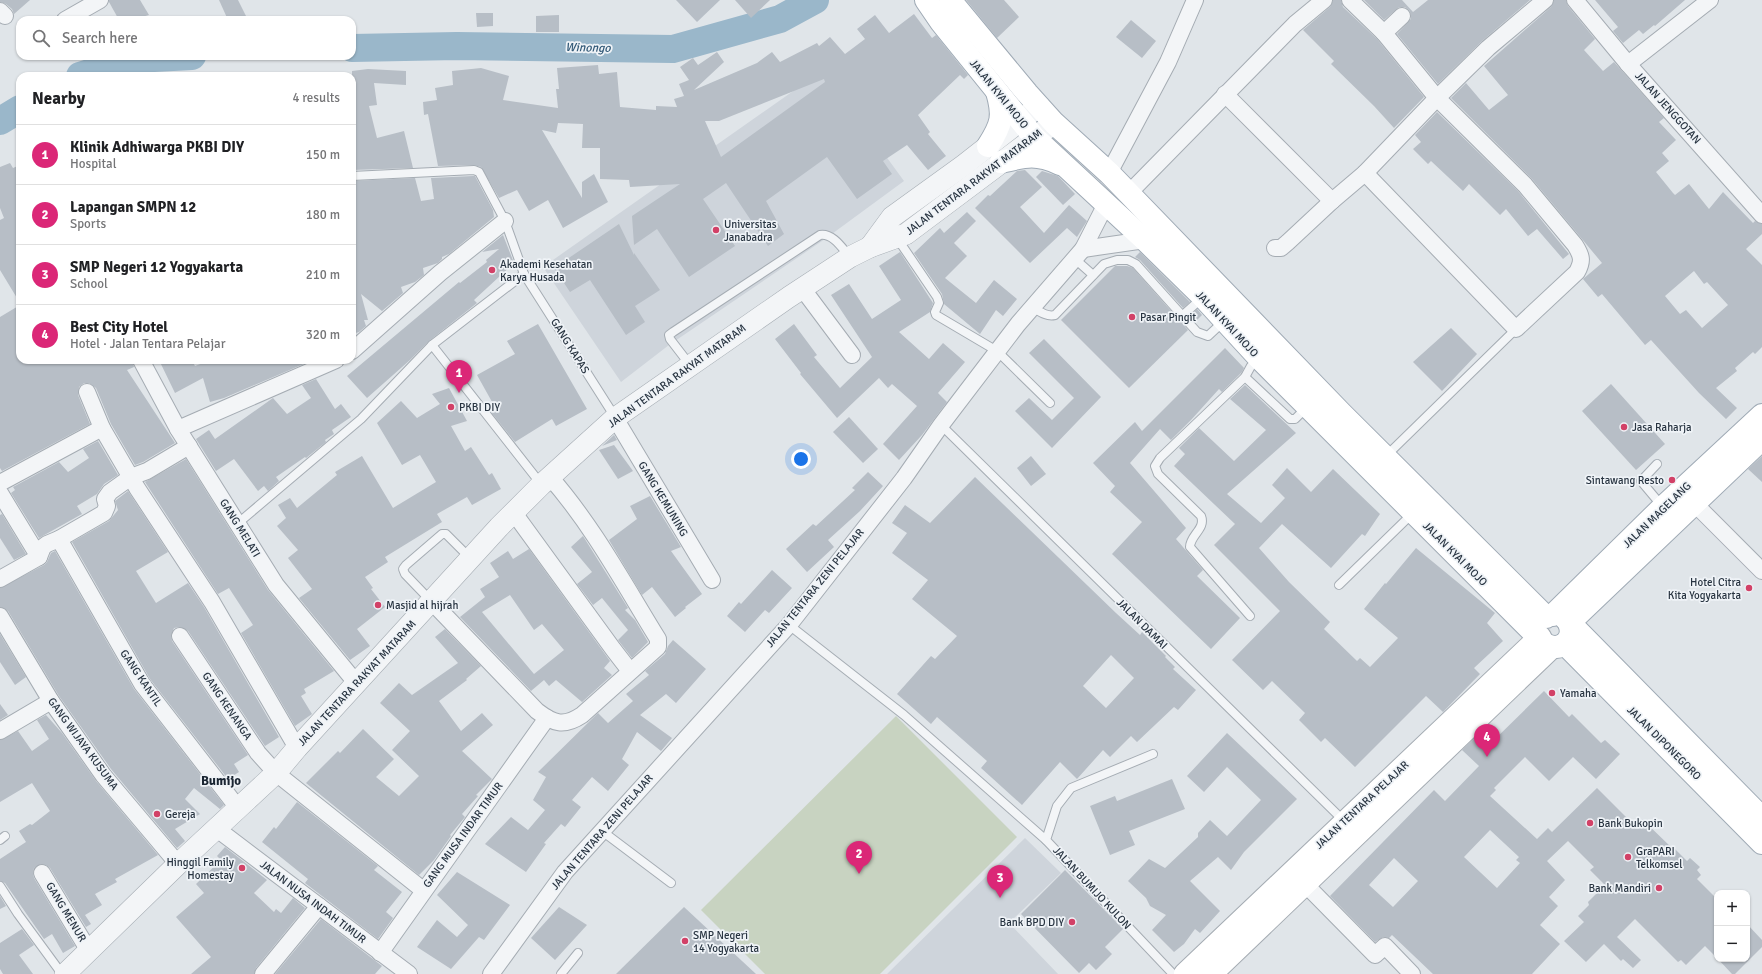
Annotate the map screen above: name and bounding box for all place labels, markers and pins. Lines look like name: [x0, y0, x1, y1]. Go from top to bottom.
place label: Universitas Janabadra: [724, 218, 777, 244]
marker: Universitas Janabadra: [711, 225, 721, 235]
place label: Akademi Kesehatan Karya Husada: [500, 258, 592, 284]
marker: Akademi Kesehatan Karya Husada: [487, 265, 497, 275]
place label: Pasar Pingit: [1140, 311, 1196, 324]
marker: Pasar Pingit: [1127, 312, 1137, 322]
pin: 1: [446, 360, 472, 393]
place label: PKBI DIY: [459, 401, 500, 414]
marker: PKBI DIY: [446, 402, 456, 412]
place label: Jasa Raharja: [1632, 421, 1692, 434]
marker: Jasa Raharja: [1619, 422, 1629, 432]
place label: Sintawang Resto: [1586, 474, 1664, 487]
marker: Sintawang Resto: [1667, 475, 1677, 485]
place label: Hotel Citra Kita Yogyakarta: [1668, 576, 1741, 602]
marker: Hotel Citra Kita Yogyakarta: [1744, 583, 1754, 593]
place label: Masjid al hijrah: [386, 599, 458, 612]
marker: Masjid al hijrah: [373, 600, 383, 610]
place label: Yamaha: [1560, 687, 1597, 700]
marker: Yamaha: [1547, 688, 1557, 698]
pin: 4: [1474, 724, 1500, 757]
place label: Gereja: [165, 808, 196, 821]
marker: Gereja: [152, 809, 162, 819]
place label: Bank Bukopin: [1598, 817, 1663, 830]
marker: Bank Bukopin: [1585, 818, 1595, 828]
pin: 2: [846, 841, 872, 874]
place label: GraPARI Telkomsel: [1636, 845, 1683, 871]
marker: GraPARI Telkomsel: [1623, 852, 1633, 862]
place label: Hinggil Family Homestay: [166, 856, 235, 882]
marker: Hinggil Family Homestay: [237, 863, 247, 873]
pin: 3: [987, 865, 1013, 898]
place label: Bank Mandiri: [1588, 882, 1651, 895]
marker: Bank Mandiri: [1654, 883, 1664, 893]
place label: Bank BPD DIY: [999, 916, 1064, 929]
marker: Bank BPD DIY: [1067, 917, 1077, 927]
place label: SMP Negeri 14 Yogyakarta: [693, 929, 760, 955]
marker: SMP Negeri 14 Yogyakarta: [680, 936, 690, 946]

